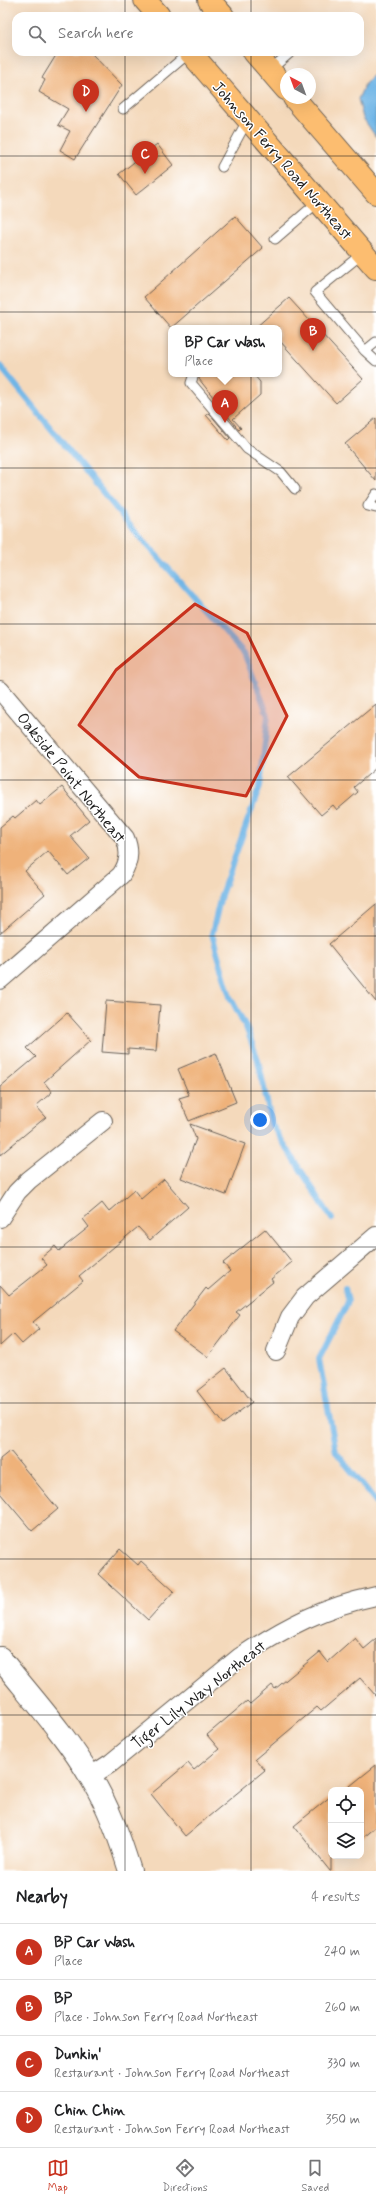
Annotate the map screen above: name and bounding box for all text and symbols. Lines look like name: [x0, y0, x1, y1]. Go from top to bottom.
search box: [12, 12, 364, 56]
icon: search: [26, 23, 48, 45]
text: Search here: [58, 24, 134, 44]
north arrow: [280, 68, 316, 104]
street label: Johnson Ferry Road Northeast: [207, 77, 357, 245]
pin: D: [73, 79, 99, 112]
pin: C: [132, 141, 158, 174]
pin: B: [300, 318, 326, 351]
popup: [168, 325, 282, 377]
text: BP Car Wash: [184, 333, 266, 353]
text: Place: [184, 353, 213, 370]
pin: A: [212, 390, 238, 423]
street label: Oakside Point Northeast: [12, 708, 130, 848]
your location: [250, 1110, 270, 1130]
street label: Tiger Lily Way Northeast: [127, 1636, 271, 1755]
map controls: [328, 1787, 364, 1859]
button: locate: [328, 1787, 364, 1823]
button: layers: [328, 1823, 364, 1859]
text: Nearby: [16, 1886, 68, 1908]
text: 4 results: [311, 1889, 360, 1906]
text: BP Car Wash: [54, 1933, 135, 1953]
text: A: [25, 1943, 33, 1960]
text: 240 m: [324, 1943, 360, 1960]
text: Place: [54, 1953, 83, 1970]
text: BP: [54, 1989, 72, 2009]
text: B: [25, 1999, 33, 2016]
text: 260 m: [325, 1999, 360, 2016]
text: Place · Johnson Ferry Road Northeast: [54, 2009, 258, 2026]
text: Dunkin': [54, 2045, 102, 2065]
text: C: [24, 2055, 34, 2072]
text: 330 m: [327, 2055, 360, 2072]
text: Restaurant · Johnson Ferry Road Northeast: [54, 2065, 290, 2082]
text: Chin Chin: [54, 2101, 125, 2121]
text: D: [25, 2111, 33, 2128]
text: 350 m: [326, 2111, 360, 2128]
text: Restaurant · Johnson Ferry Road Northeast: [54, 2121, 290, 2138]
tab: Map: [47, 2157, 69, 2195]
tab: Directions: [162, 2157, 208, 2195]
tab: Saved: [301, 2157, 329, 2195]

